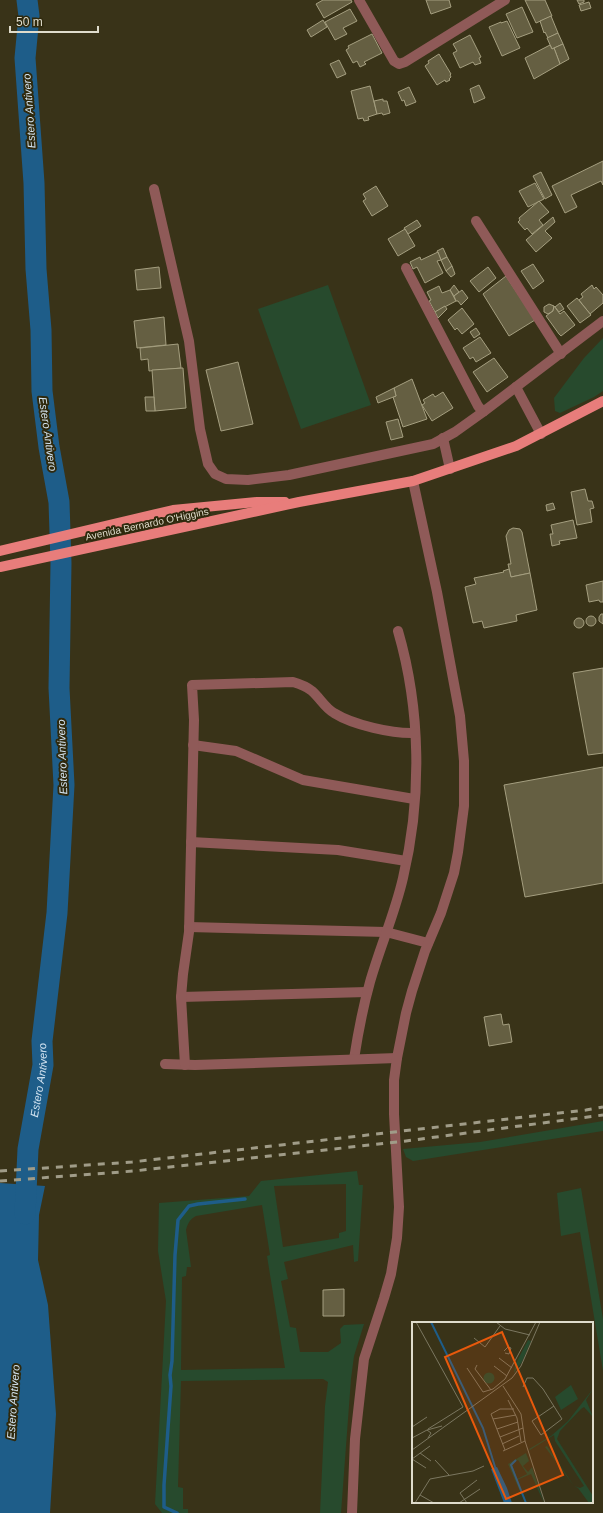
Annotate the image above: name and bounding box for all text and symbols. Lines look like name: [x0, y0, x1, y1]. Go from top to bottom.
scale bar: [10, 8, 98, 34]
text: 50 m: [16, 15, 43, 29]
water label: Estero Antivero: [20, 73, 38, 149]
water label: Estero Antivero: [37, 396, 59, 472]
street label: Avenida Bernardo O'Higgins: [84, 506, 210, 542]
water label: Estero Antivero: [55, 719, 69, 795]
water label: Estero Antivero: [28, 1043, 49, 1118]
inset map: [412, 1322, 593, 1503]
water label: Estero Antivero: [4, 1364, 22, 1440]

